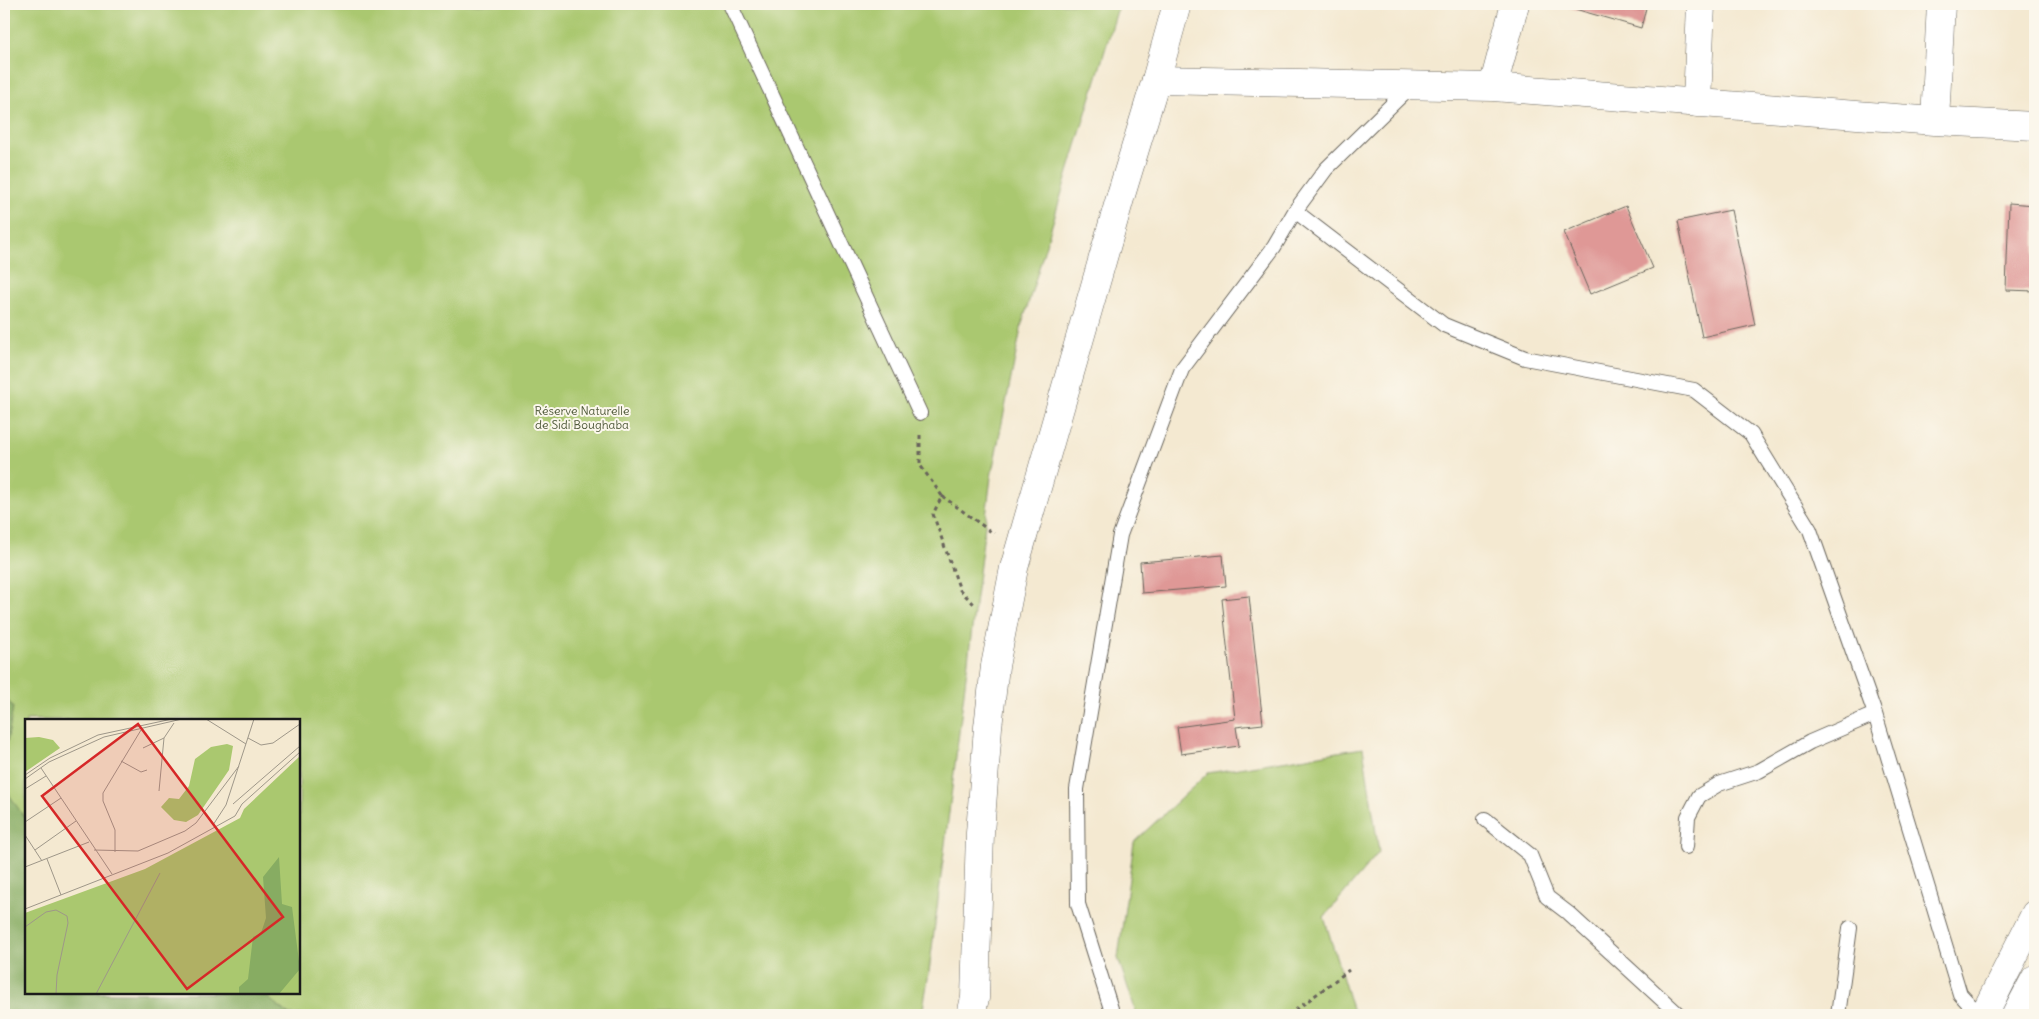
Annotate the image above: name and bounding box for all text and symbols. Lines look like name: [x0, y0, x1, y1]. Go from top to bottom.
park label: Réserve Naturelle de Sidi Boughaba: [535, 403, 629, 432]
inset map: [25, 719, 300, 994]

